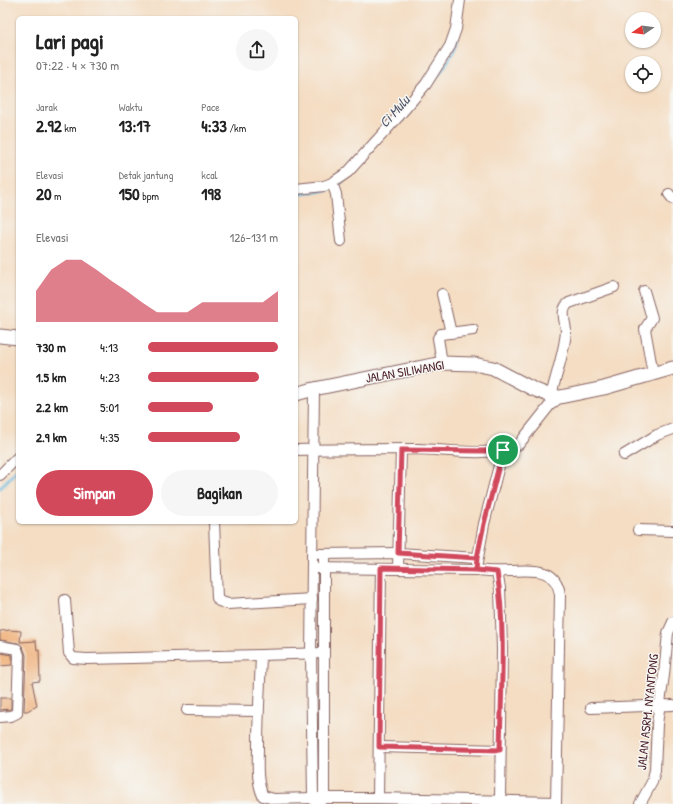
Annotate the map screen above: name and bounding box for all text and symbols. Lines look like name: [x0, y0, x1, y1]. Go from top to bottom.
north arrow: [625, 12, 661, 48]
map controls: [625, 12, 661, 92]
text: Lari pagi: [36, 26, 104, 56]
button: share: [236, 29, 278, 71]
text: 07:22 · 4 × 730 m: [36, 56, 119, 74]
button: locate: [625, 56, 661, 92]
water label: Ci Mulu: [374, 90, 414, 131]
text: Jarak: [36, 100, 58, 114]
text: Waktu: [119, 100, 143, 114]
text: Pace: [201, 100, 220, 114]
text: 2.92: [36, 114, 62, 137]
text: 13:17: [119, 114, 151, 137]
text: 4:33: [201, 114, 227, 137]
text: km: [62, 121, 76, 135]
text: /km: [227, 121, 246, 135]
text: Elevasi: [36, 168, 64, 182]
text: Detak jantung: [119, 168, 173, 182]
text: kcal: [201, 168, 217, 182]
text: 20: [36, 182, 52, 205]
text: 150: [119, 182, 140, 205]
text: 198: [201, 182, 221, 205]
text: m: [52, 189, 62, 203]
text: bpm: [140, 189, 159, 203]
text: Elevasi: [36, 228, 69, 246]
text: 126–131 m: [229, 228, 278, 246]
text: 730 m: [36, 338, 66, 356]
text: 4:13: [100, 338, 118, 356]
street label: JALAN SILIWANGI: [364, 355, 446, 387]
text: 1.5 km: [36, 368, 66, 386]
text: 4:23: [100, 368, 120, 386]
text: 2.2 km: [36, 398, 68, 416]
text: 5:01: [100, 398, 119, 416]
text: 2.9 km: [36, 428, 67, 446]
text: 4:35: [100, 428, 119, 446]
pin: [486, 433, 520, 467]
icon: arrive: [492, 439, 514, 461]
button: Simpan: [36, 470, 153, 516]
button: Bagikan: [161, 470, 278, 516]
street label: JALAN ASRM. NYANTONG: [632, 652, 662, 771]

